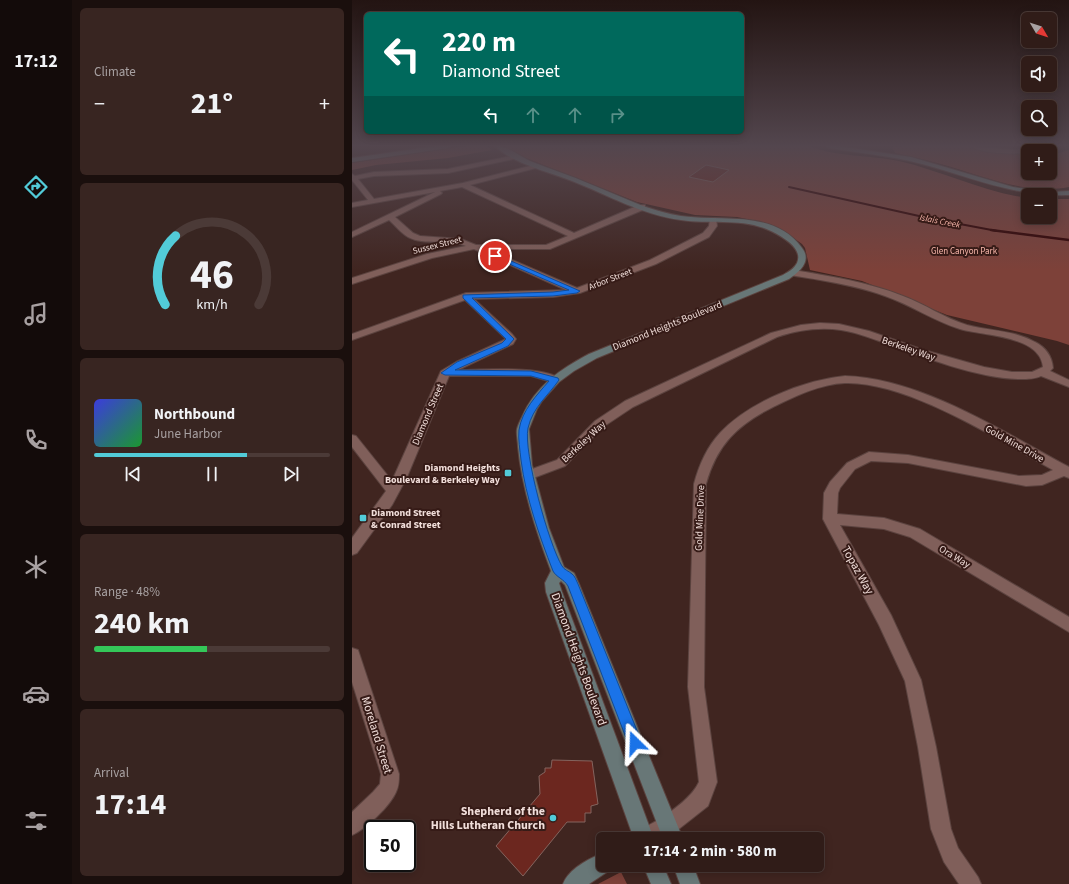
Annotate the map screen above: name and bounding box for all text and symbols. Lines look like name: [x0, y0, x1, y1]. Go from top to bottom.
north arrow: [1021, 12, 1057, 48]
map controls: [1021, 12, 1057, 224]
text: 220 m: [442, 22, 516, 62]
icon: left: [376, 28, 428, 80]
text: 17:12: [14, 49, 58, 74]
button: sound: [1021, 56, 1057, 92]
text: Diamond Street: [442, 59, 560, 84]
text: Climate: [94, 63, 136, 81]
text: 21°: [191, 82, 233, 125]
text: −: [94, 88, 105, 120]
text: +: [319, 88, 330, 120]
button: search: [1021, 100, 1057, 136]
icon: left: [480, 104, 502, 126]
icon: ahead: [522, 104, 544, 126]
icon: ahead: [564, 104, 586, 126]
icon: right: [606, 104, 628, 126]
button: +: [1021, 144, 1057, 180]
icon: directions: [22, 173, 50, 201]
button: −: [1021, 188, 1057, 224]
water label: Islais Creek: [918, 211, 962, 232]
street label: Sussex Street: [411, 233, 463, 258]
pin: [478, 239, 512, 273]
text: 46: [190, 245, 234, 305]
icon: arrive: [484, 245, 506, 267]
park label: Glen Canyon Park: [931, 245, 998, 258]
street label: Arbor Street: [587, 265, 634, 294]
text: km/h: [196, 293, 228, 314]
street label: Diamond Heights Boulevard: [611, 298, 724, 354]
icon: music: [22, 300, 50, 328]
street label: Berkeley Way: [880, 333, 938, 365]
street label: Diamond Street: [409, 381, 447, 447]
text: Northbound: [154, 404, 235, 425]
street label: Berkeley Way: [559, 417, 609, 466]
street label: Gold Mine Drive: [982, 422, 1047, 466]
text: June Harbor: [154, 425, 222, 443]
icon: phone: [22, 426, 50, 454]
place label: Diamond Heights Boulevard & Berkeley Way: [385, 461, 501, 487]
icon: previous: [122, 463, 144, 485]
icon: pause: [201, 463, 223, 485]
icon: next: [280, 463, 302, 485]
marker: Diamond Heights Boulevard & Berkeley Way: [503, 468, 513, 478]
street label: Gold Mine Drive: [692, 485, 708, 551]
place label: Diamond Street & Conrad Street: [371, 506, 441, 532]
marker: Diamond Street & Conrad Street: [358, 513, 368, 523]
street label: Ora Way: [936, 542, 973, 572]
street label: Topaz Way: [837, 543, 878, 598]
icon: climate: [22, 553, 50, 581]
text: Range · 48%: [94, 583, 160, 601]
street label: Diamond Heights Boulevard: [547, 590, 611, 728]
text: 240 km: [94, 602, 190, 645]
icon: car: [22, 680, 50, 708]
street label: Moreland Street: [357, 694, 396, 776]
position arrow: [614, 722, 656, 764]
text: Arrival: [94, 764, 129, 782]
text: 17:14: [94, 783, 166, 826]
place label: Shepherd of the Hills Lutheran Church: [431, 803, 545, 834]
icon: filters: [22, 807, 50, 835]
marker: Shepherd of the Hills Lutheran Church: [548, 813, 558, 823]
speed limit sign: 50: [364, 820, 416, 872]
text: 17:14 · 2 min · 580 m: [643, 841, 777, 862]

